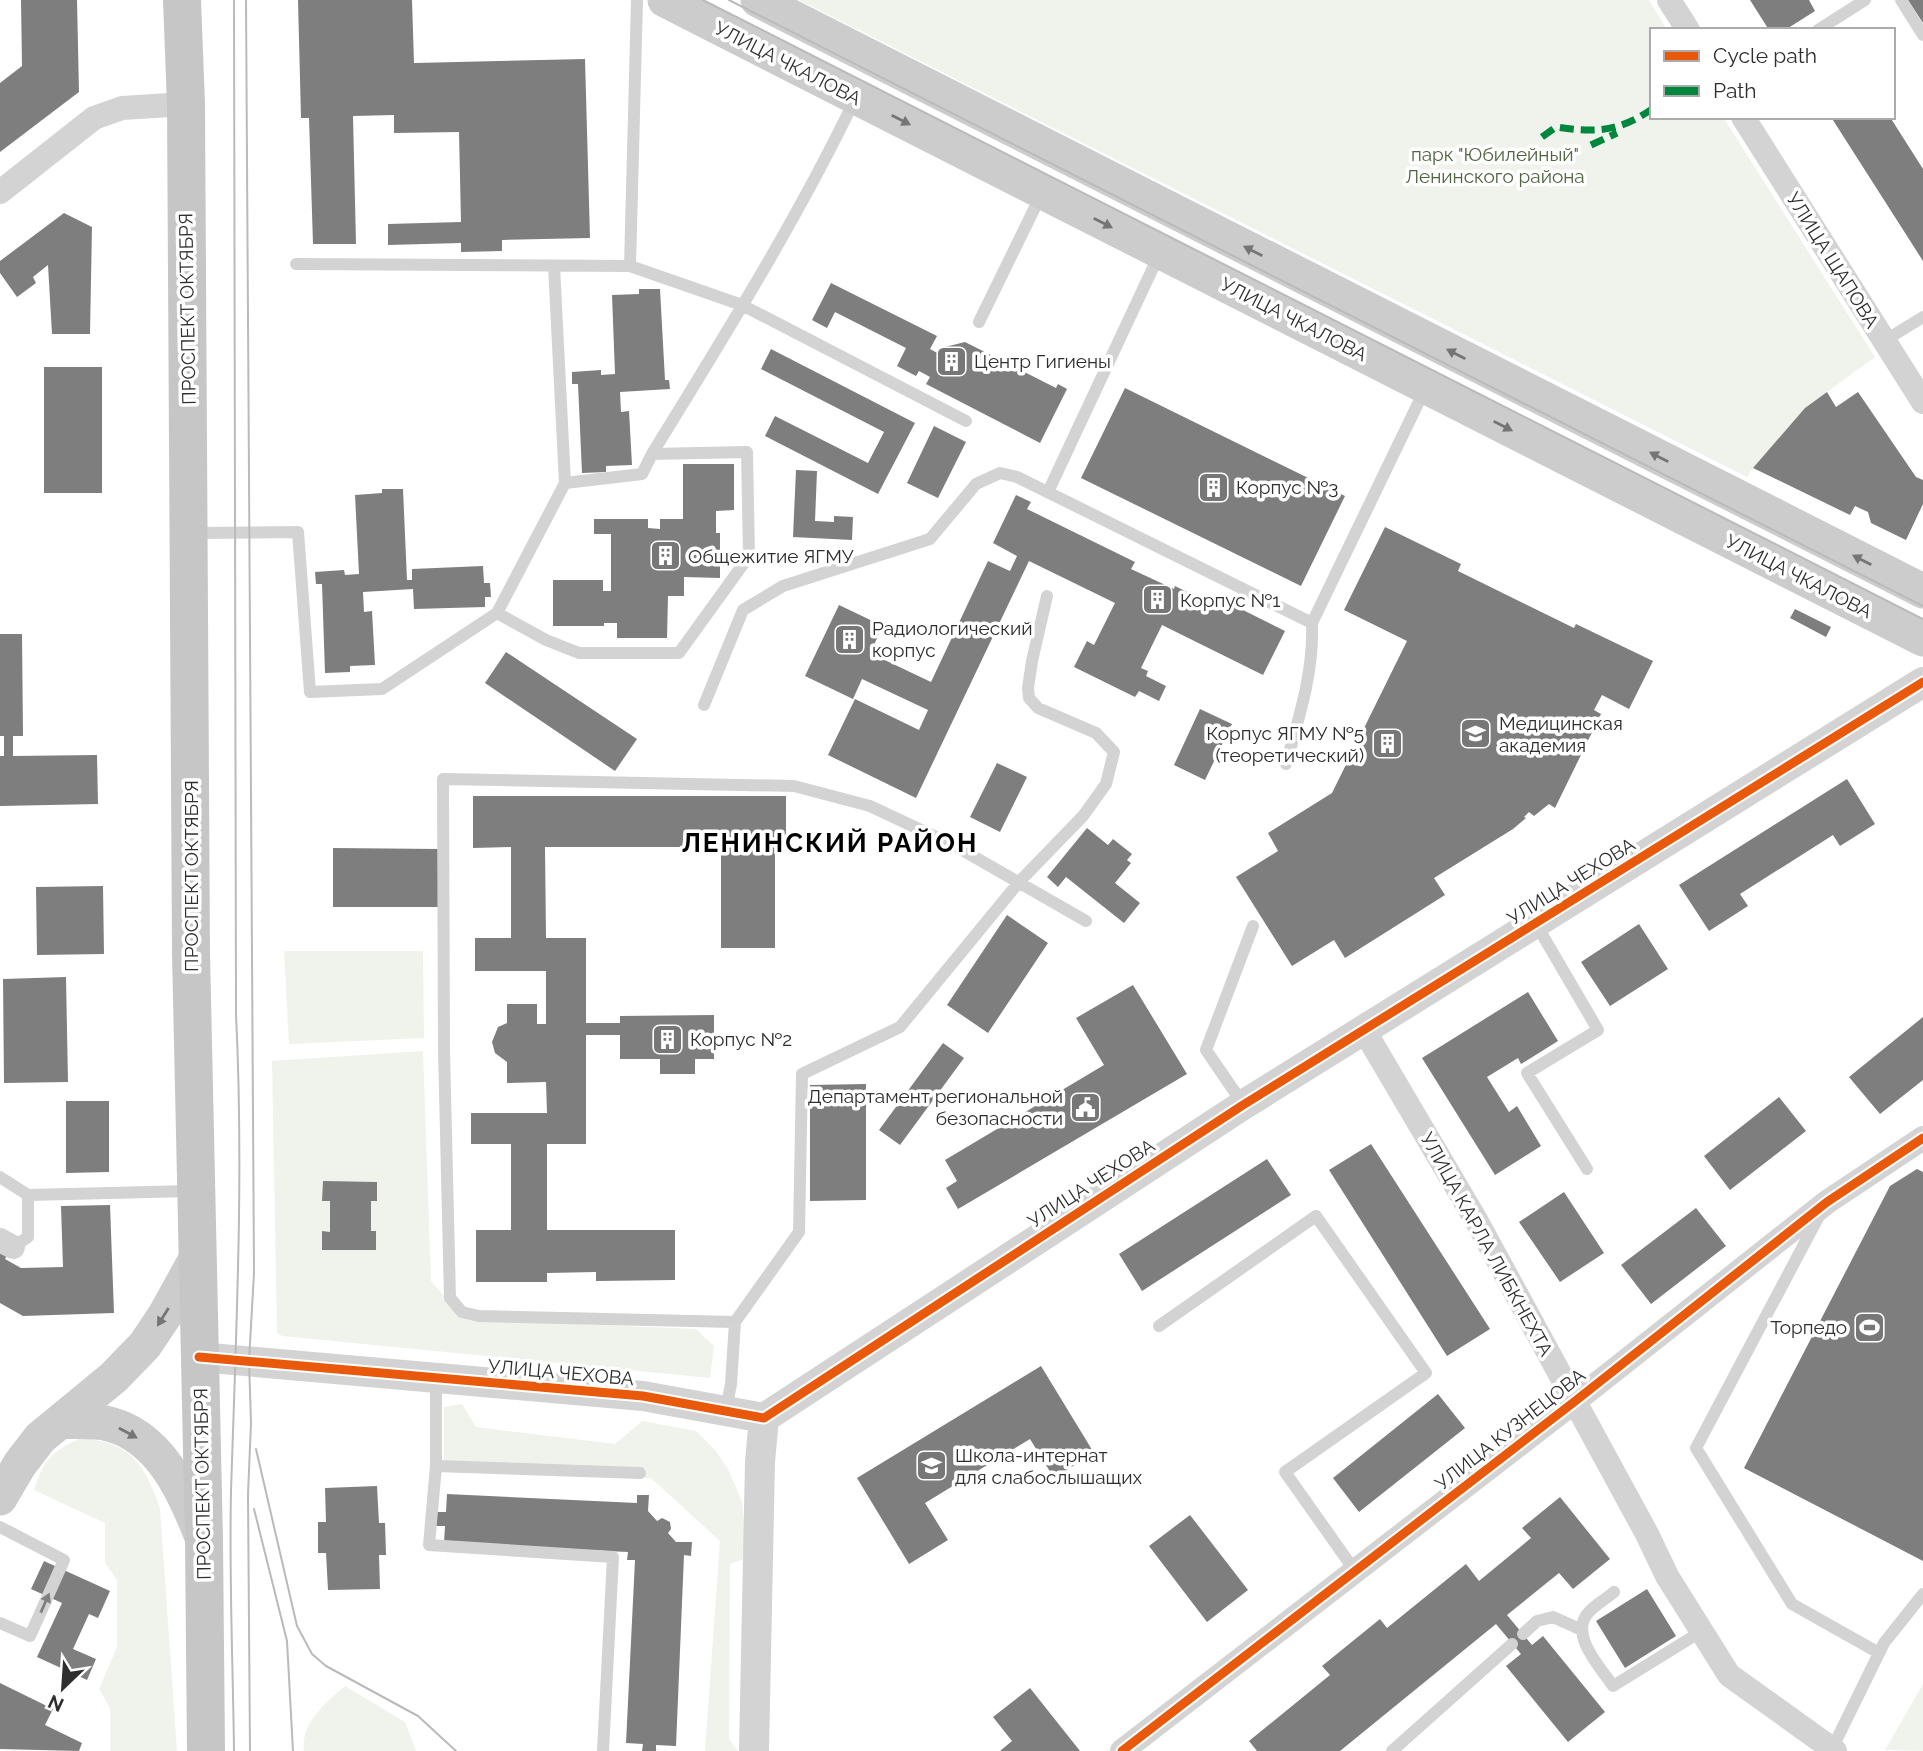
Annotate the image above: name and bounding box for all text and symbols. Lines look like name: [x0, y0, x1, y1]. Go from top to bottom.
street label: УЛИЦА ЧКАЛОВА: [711, 17, 865, 110]
legend: [1650, 28, 1895, 119]
text: Cycle path: [1713, 43, 1817, 68]
text: Path: [1713, 78, 1757, 103]
one-way arrow: [891, 113, 911, 125]
park label: парк "Юбилейный" Ленинского района: [1405, 143, 1585, 187]
street label: УЛИЦА ЩАПОВА: [1782, 188, 1884, 332]
street label: ПРОСПЕКТ ОКТЯБРЯ: [174, 213, 200, 405]
one-way arrow: [1093, 217, 1113, 228]
one-way arrow: [1243, 246, 1263, 258]
street label: УЛИЦА ЧКАЛОВА: [1217, 273, 1371, 366]
building icon: Центр Гигиены: [934, 344, 968, 378]
one-way arrow: [1446, 349, 1466, 360]
place label: Центр Гигиены: [974, 350, 1111, 372]
one-way arrow: [1493, 420, 1513, 431]
one-way arrow: [1649, 451, 1669, 463]
building icon: Корпус №3: [1196, 470, 1230, 504]
place label: Корпус №3: [1236, 476, 1338, 498]
street label: УЛИЦА ЧКАЛОВА: [1722, 530, 1876, 623]
building icon: Общежитие ЯГМУ: [648, 539, 682, 573]
place label: Общежитие ЯГМУ: [688, 545, 854, 567]
one-way arrow: [1852, 554, 1872, 565]
building icon: Корпус №1: [1140, 583, 1174, 617]
place label: Корпус №1: [1180, 589, 1280, 611]
place label: Радиологический корпус: [872, 617, 1033, 661]
building icon: Радиологический корпус: [832, 622, 866, 656]
place label: Медицинская академия: [1499, 712, 1623, 756]
school or university icon: Медицинская академия: [1459, 717, 1493, 751]
place label: Корпус ЯГМУ №5 (теоретический): [1206, 722, 1364, 766]
building icon: Корпус ЯГМУ №5 (теоретический): [1370, 727, 1404, 761]
street label: ПРОСПЕКТ ОКТЯБРЯ: [180, 780, 202, 972]
district label: ЛЕНИНСКИЙ РАЙОН: [682, 828, 978, 858]
street label: УЛИЦА ЧЕХОВА: [1503, 833, 1639, 929]
building icon: Корпус №2: [650, 1022, 684, 1056]
place label: Корпус №2: [690, 1028, 792, 1050]
place label: Департамент региональной безопасности: [808, 1085, 1063, 1129]
public building icon: Департамент региональной безопасности: [1069, 1090, 1103, 1124]
street label: УЛИЦА КАРЛА ЛИБКНЕХТА: [1416, 1128, 1558, 1360]
street label: УЛИЦА ЧЕХОВА: [1024, 1134, 1158, 1232]
one-way arrow: [157, 1307, 170, 1326]
sports icon: Торпедо: [1853, 1310, 1887, 1344]
place label: Торпедо: [1770, 1316, 1847, 1338]
street label: УЛИЦА ЧЕХОВА: [487, 1355, 635, 1389]
street label: УЛИЦА КУЗНЕЦОВА: [1431, 1364, 1589, 1494]
street label: ПРОСПЕКТ ОКТЯБРЯ: [189, 1388, 215, 1580]
one-way arrow: [118, 1427, 138, 1439]
place label: Школа-интернат для слабослышащих: [955, 1444, 1143, 1488]
school or university icon: Школа-интернат для слабослышащих: [915, 1449, 949, 1483]
one-way arrow: [39, 1593, 51, 1613]
north arrow: [28, 1653, 98, 1723]
text: N: [45, 1690, 67, 1716]

